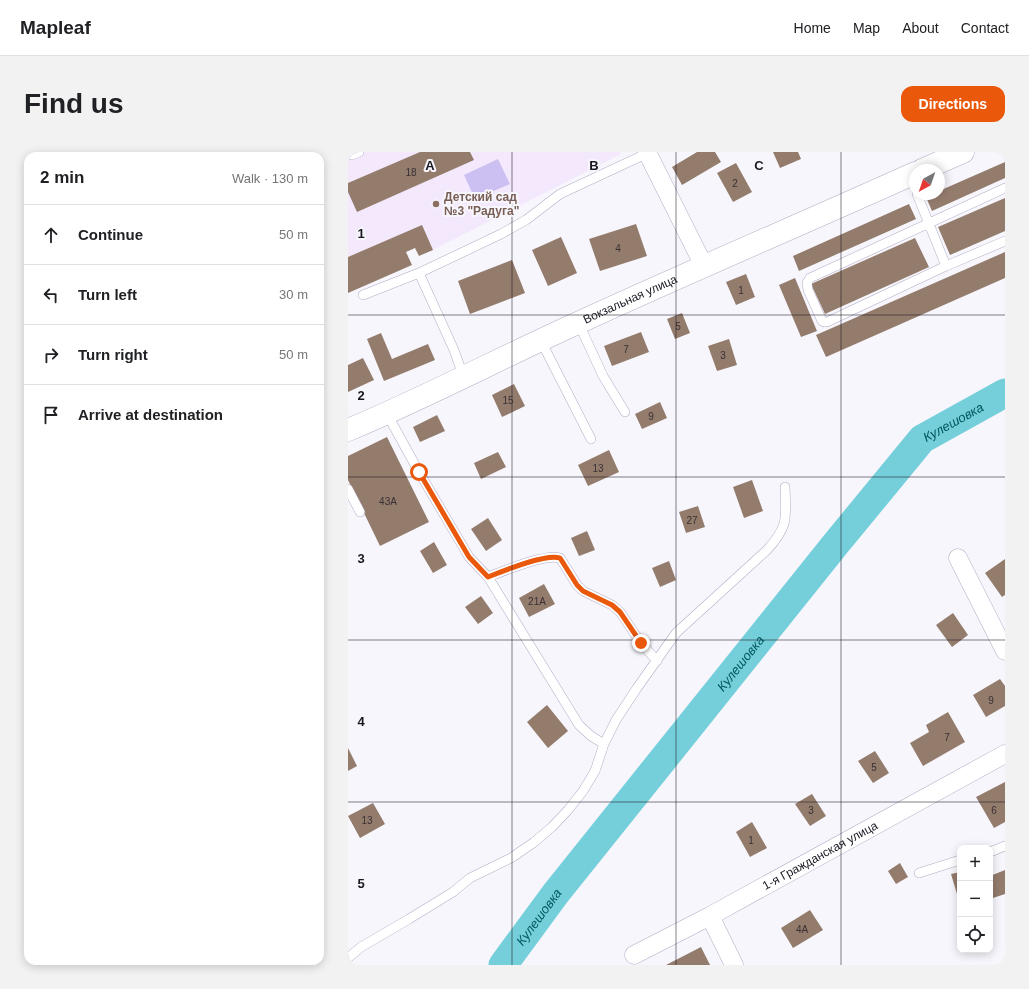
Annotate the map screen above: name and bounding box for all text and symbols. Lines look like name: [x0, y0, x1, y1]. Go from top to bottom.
text: Mapleaf: [20, 17, 91, 38]
text: Home: [794, 20, 831, 36]
text: Map: [853, 20, 880, 36]
text: About: [902, 20, 939, 36]
text: Contact: [961, 20, 1009, 36]
button: Directions: [901, 86, 1005, 122]
text: Find us: [24, 88, 124, 119]
text: A: [425, 158, 435, 173]
text: B: [589, 158, 599, 173]
text: C: [754, 158, 764, 173]
north arrow: [909, 164, 945, 200]
house number: 18: [405, 167, 417, 178]
text: 2 min: [40, 168, 84, 187]
text: Walk · 130 m: [232, 171, 308, 186]
house number: 2: [732, 178, 738, 189]
place label: Детский сад №3 "Радуга": [444, 190, 519, 218]
marker: Детский сад №3 "Радуга": [431, 199, 441, 209]
icon: ahead: [40, 224, 62, 246]
text: Continue: [78, 226, 143, 243]
text: 1: [357, 226, 365, 241]
text: 50 m: [279, 227, 308, 242]
house number: 4: [615, 243, 621, 254]
street label: Вокзальная улица: [581, 272, 680, 327]
icon: left: [40, 284, 62, 306]
house number: 1: [738, 285, 744, 296]
text: Turn left: [78, 286, 137, 303]
text: 30 m: [279, 287, 308, 302]
house number: 5: [675, 321, 681, 332]
icon: right: [40, 344, 62, 366]
house number: 7: [623, 344, 629, 355]
text: Turn right: [78, 346, 148, 363]
text: 50 m: [279, 347, 308, 362]
house number: 3: [720, 350, 726, 361]
text: 2: [357, 388, 365, 403]
house number: 15: [502, 395, 514, 406]
water label: Кулешовка: [920, 400, 986, 445]
icon: arrive: [40, 404, 62, 426]
text: Arrive at destination: [78, 406, 223, 423]
house number: 9: [648, 411, 654, 422]
route start: [410, 463, 428, 481]
house number: 13: [592, 463, 604, 474]
house number: 43А: [379, 496, 397, 507]
house number: 27: [686, 515, 698, 526]
text: 3: [357, 551, 365, 566]
house number: 21А: [528, 596, 546, 607]
water label: Кулешовка: [714, 633, 767, 694]
route end: [632, 634, 650, 652]
house number: 9: [988, 695, 994, 706]
text: 4: [357, 714, 365, 729]
house number: 7: [944, 732, 950, 743]
house number: 5: [871, 762, 877, 773]
house number: 3: [808, 805, 814, 816]
house number: 6: [991, 805, 997, 816]
house number: 13: [361, 815, 373, 826]
street label: 1-я Гражданская улица: [760, 818, 880, 893]
house number: 1: [748, 835, 754, 846]
map controls: [957, 845, 993, 953]
button: +: [957, 845, 993, 881]
text: 5: [357, 876, 365, 891]
button: −: [957, 881, 993, 917]
water label: Кулешовка: [513, 886, 565, 948]
button: locate: [957, 917, 993, 953]
house number: 4А: [796, 924, 808, 935]

